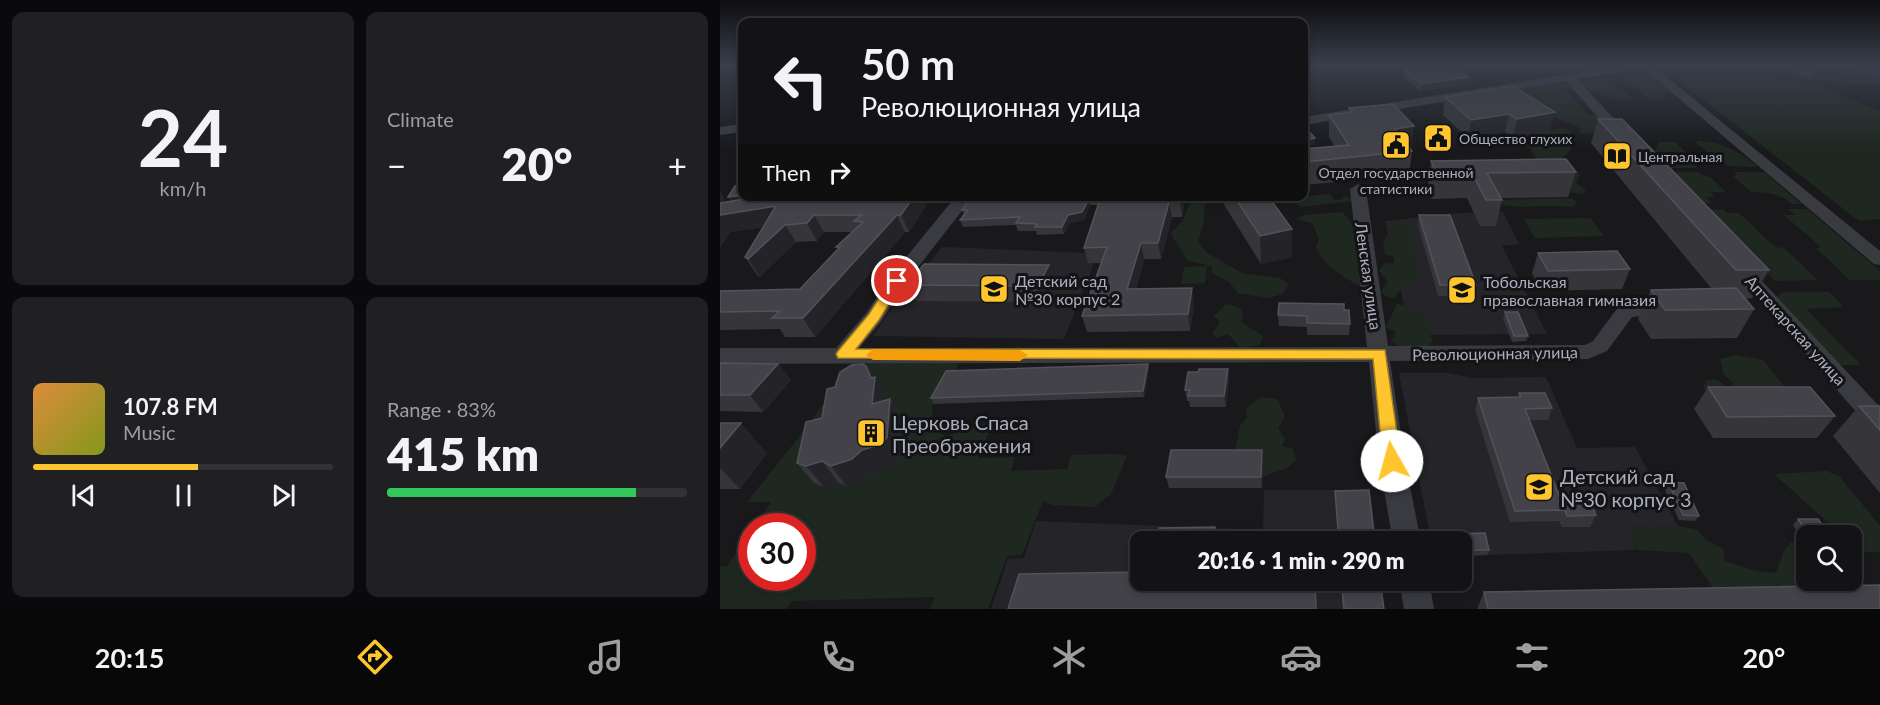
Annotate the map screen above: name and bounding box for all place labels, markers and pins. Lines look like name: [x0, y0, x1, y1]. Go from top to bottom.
public building icon: Общество глухих: [1422, 122, 1454, 154]
public building icon: Отдел государственной статистики: [1380, 129, 1412, 161]
place label: Общество глухих: [1459, 130, 1572, 147]
library icon: Центральная: [1601, 140, 1633, 172]
place label: Центральная: [1638, 148, 1722, 165]
place label: Отдел государственной статистики: [1318, 164, 1474, 197]
pin: [871, 255, 922, 306]
place label: Детский сад №30 корпус 2: [1015, 271, 1120, 308]
place label: Тобольская православная гимназия: [1483, 272, 1656, 309]
school or university icon: Детский сад №30 корпус 2: [978, 273, 1010, 305]
school or university icon: Тобольская православная гимназия: [1446, 274, 1478, 306]
place label: Церковь Спаса Преображения: [892, 410, 1031, 457]
building icon: Церковь Спаса Преображения: [855, 417, 887, 449]
place label: Детский сад №30 корпус 3: [1560, 464, 1692, 511]
school or university icon: Детский сад №30 корпус 3: [1523, 471, 1555, 503]

